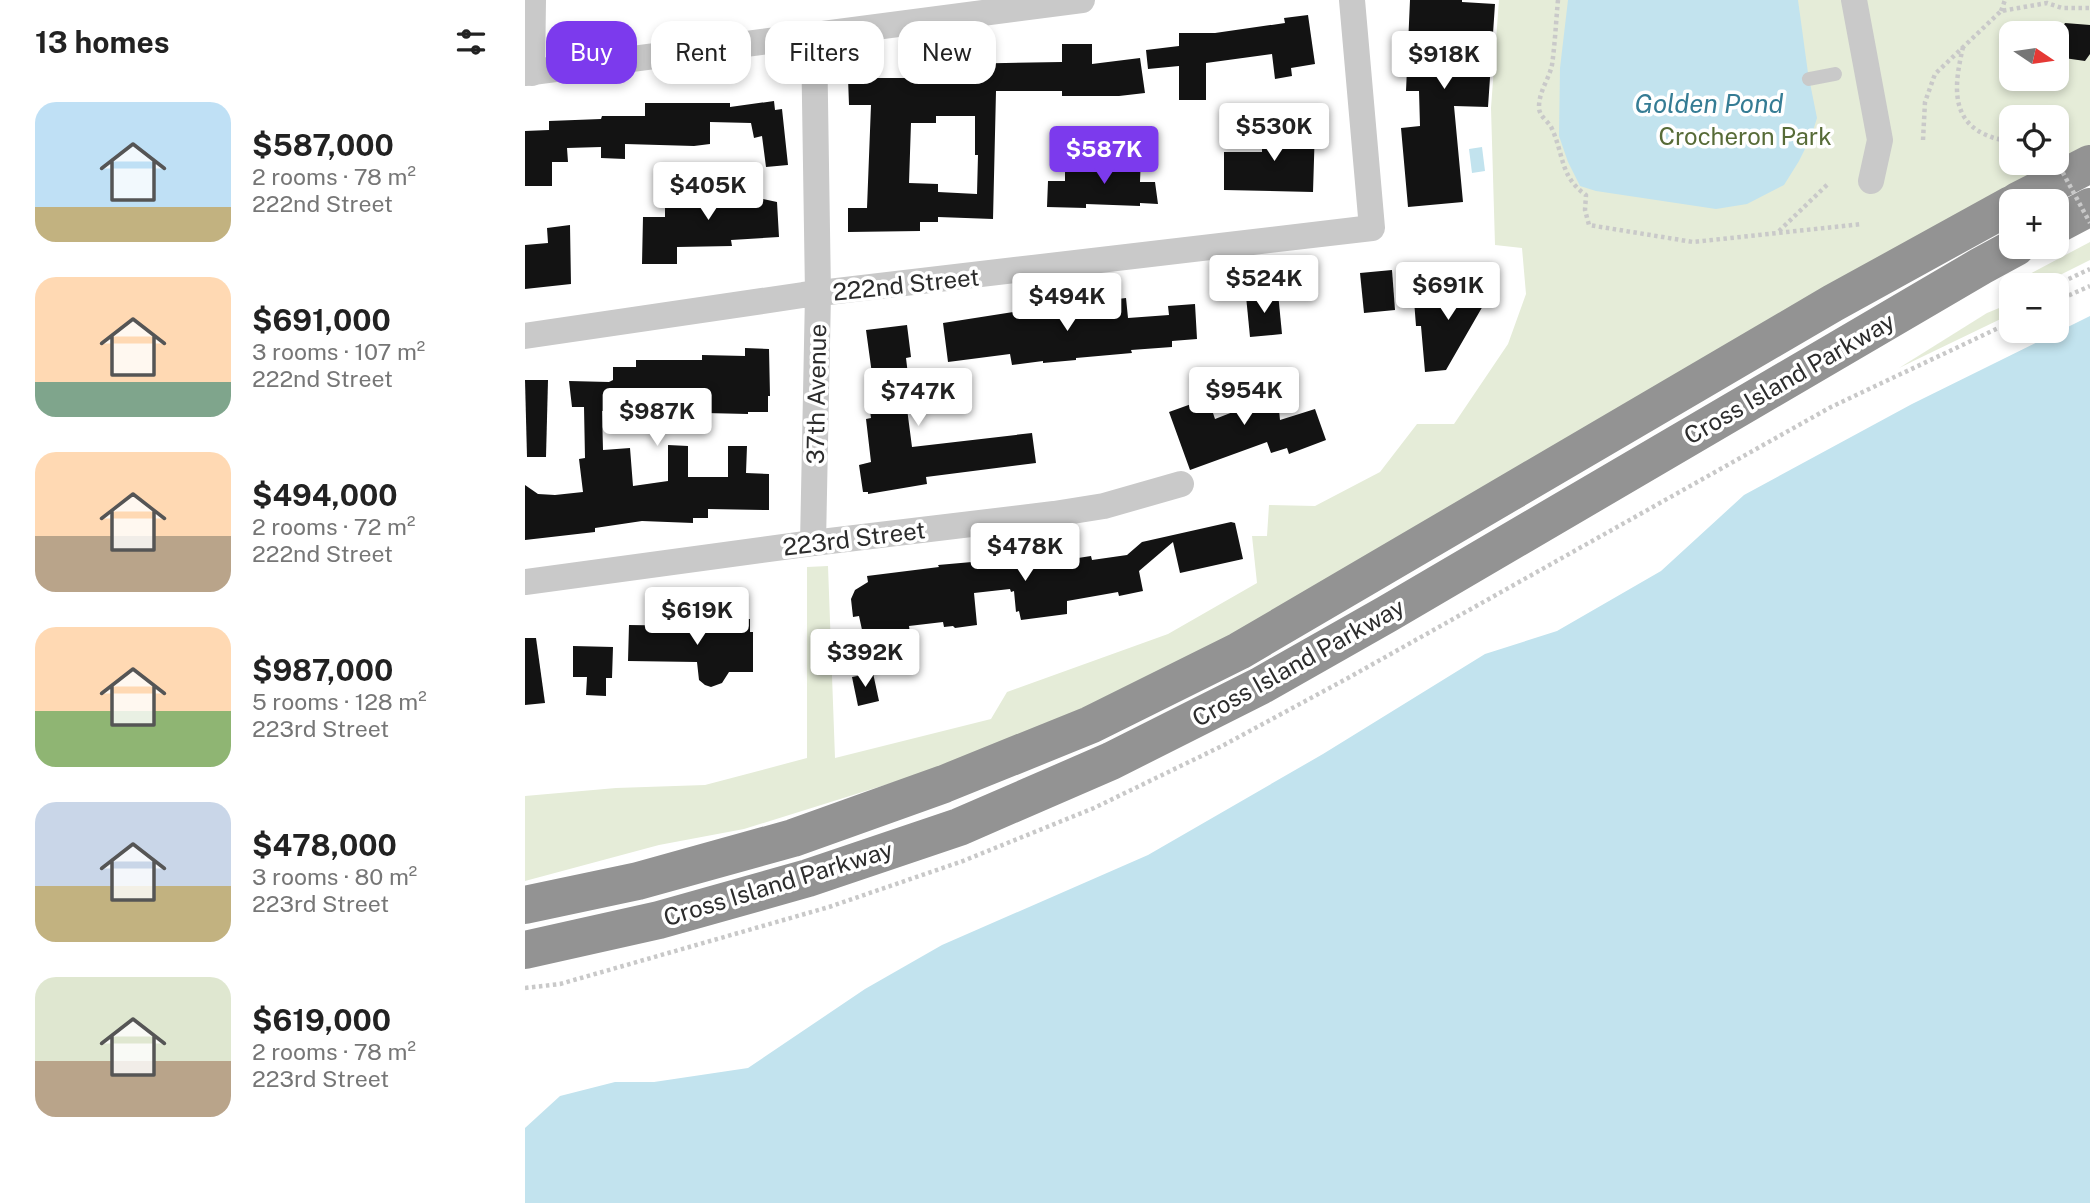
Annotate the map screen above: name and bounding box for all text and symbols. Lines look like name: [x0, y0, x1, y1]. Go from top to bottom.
chip: Buy: [546, 21, 637, 84]
chip: Rent: [651, 21, 751, 84]
chip: Filters: [765, 21, 884, 84]
chip: New: [898, 21, 996, 84]
north arrow: [1999, 21, 2069, 91]
map controls: [1999, 21, 2069, 343]
icon: filters: [452, 23, 490, 61]
text: 13 homes: [35, 24, 170, 60]
pin: $918K: [1395, 32, 1493, 91]
text: $918K: [1408, 40, 1480, 67]
water label: Golden Pond: [1635, 88, 1783, 119]
pin: $530K: [1225, 104, 1323, 163]
button: locate: [1999, 105, 2069, 175]
text: $530K: [1235, 112, 1313, 139]
park label: Crocheron Park: [1658, 122, 1832, 150]
text: $587,000: [252, 127, 394, 163]
pin: $587K: [1055, 127, 1153, 186]
icon: home: [91, 130, 175, 214]
text: $587K: [1065, 135, 1143, 162]
pin: $405K: [659, 162, 757, 222]
text: 2 rooms · 78 m²: [252, 163, 416, 190]
text: $405K: [669, 171, 747, 198]
button: +: [1999, 189, 2069, 259]
text: 222nd Street: [252, 190, 393, 217]
pin: $524K: [1215, 256, 1313, 315]
street label: 222nd Street: [831, 262, 981, 306]
pin: $691K: [1399, 262, 1497, 322]
text: $524K: [1225, 264, 1303, 291]
text: $691K: [1412, 271, 1484, 298]
button: −: [1999, 273, 2069, 343]
pin: $494K: [1018, 274, 1116, 333]
text: $494K: [1028, 282, 1106, 309]
text: $691,000: [252, 302, 391, 338]
icon: home: [91, 305, 175, 389]
street label: Cross Island Parkway: [1679, 306, 1899, 450]
street label: 37th Avenue: [801, 324, 831, 464]
text: 3 rooms · 107 m²: [252, 338, 425, 365]
text: 222nd Street: [252, 365, 393, 392]
pin: $747K: [869, 368, 967, 428]
pin: $954K: [1195, 368, 1293, 427]
text: $954K: [1205, 376, 1283, 403]
text: $747K: [880, 377, 956, 404]
pin: $987K: [608, 388, 706, 448]
text: $987K: [619, 397, 695, 424]
text: $494,000: [252, 477, 398, 513]
icon: home: [91, 480, 175, 564]
text: 2 rooms · 72 m²: [252, 513, 415, 540]
street label: 223rd Street: [781, 515, 927, 561]
pin: $478K: [976, 524, 1074, 583]
text: $478K: [987, 532, 1063, 559]
text: 222nd Street: [252, 540, 393, 567]
pin: $619K: [648, 588, 746, 647]
street label: Cross Island Parkway: [1187, 592, 1409, 732]
text: $619K: [661, 596, 733, 623]
pin: $392K: [816, 630, 914, 689]
text: $392K: [826, 638, 904, 665]
text: $987,000: [252, 652, 393, 688]
icon: home: [91, 655, 175, 739]
text: 5 rooms · 128 m²: [252, 688, 427, 715]
text: 223rd Street: [252, 715, 389, 742]
text: $478,000: [252, 827, 397, 863]
icon: home: [91, 830, 175, 914]
street label: Cross Island Parkway: [660, 835, 896, 931]
text: 3 rooms · 80 m²: [252, 863, 417, 890]
text: 223rd Street: [252, 890, 389, 917]
text: $619,000: [252, 1002, 391, 1038]
icon: home: [91, 1005, 175, 1089]
text: 2 rooms · 78 m²: [252, 1038, 416, 1065]
text: 223rd Street: [252, 1065, 389, 1092]

